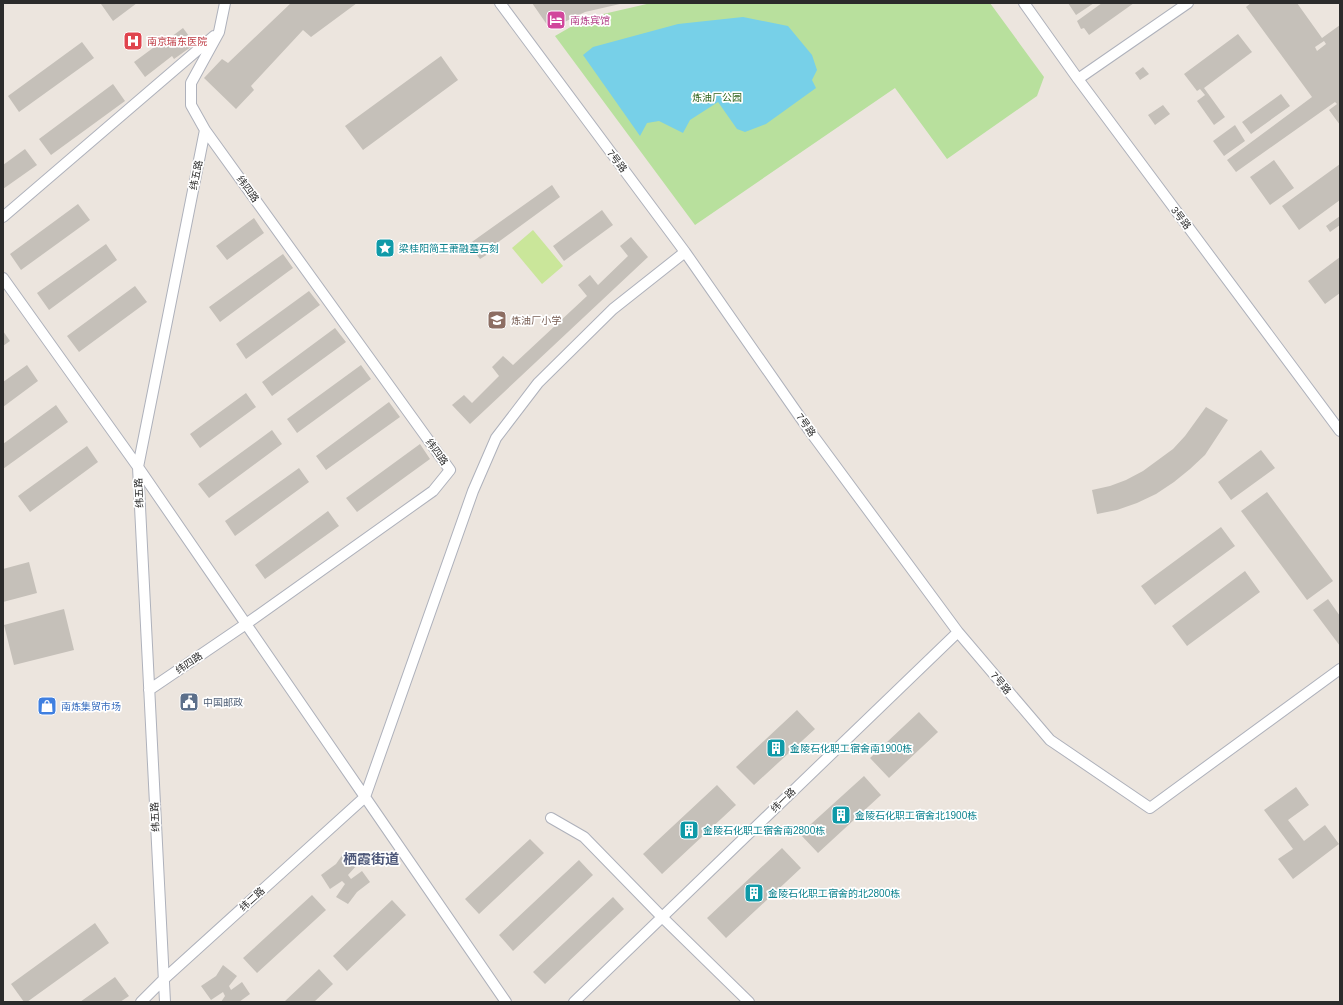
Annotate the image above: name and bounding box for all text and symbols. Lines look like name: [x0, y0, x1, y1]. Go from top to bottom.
hotel icon: 南炼宾馆: [545, 9, 567, 31]
place label: 南炼宾馆: [570, 15, 610, 26]
hospital icon: 南京瑞东医院: [122, 30, 144, 52]
place label: 南京瑞东医院: [147, 36, 207, 47]
park label: 炼油厂公园: [692, 92, 742, 103]
street label: 7号路: [605, 147, 629, 175]
street label: 纬五路: [188, 159, 204, 191]
street label: 纬四路: [235, 174, 261, 204]
street label: 3号路: [1169, 204, 1193, 232]
place icon: 梁桂阳简王萧融墓石刻: [374, 237, 396, 259]
place label: 梁桂阳简王萧融墓石刻: [399, 243, 499, 254]
school or university icon: 炼油厂小学: [486, 309, 508, 331]
place label: 炼油厂小学: [511, 315, 561, 326]
street label: 7号路: [794, 411, 818, 439]
street label: 纬四路: [424, 437, 450, 467]
street label: 纬五路: [133, 478, 145, 508]
street label: 纬四路: [173, 650, 205, 676]
street label: 7号路: [989, 670, 1013, 696]
public building icon: 中国邮政: [178, 691, 200, 713]
shop icon: 南炼集贸市场: [36, 695, 58, 717]
place label: 中国邮政: [203, 697, 243, 708]
place label: 南炼集贸市场: [61, 701, 121, 712]
building icon: 金陵石化职工宿舍南1900栋: [765, 737, 787, 759]
place label: 金陵石化职工宿舍南1900栋: [790, 743, 912, 754]
street label: 纬一路: [768, 786, 798, 814]
street label: 纬五路: [149, 802, 161, 832]
building icon: 金陵石化职工宿舍北1900栋: [830, 804, 852, 826]
place label: 金陵石化职工宿舍北1900栋: [855, 810, 977, 821]
building icon: 金陵石化职工宿舍南2800栋: [678, 819, 700, 841]
place label: 金陵石化职工宿舍南2800栋: [703, 825, 825, 836]
district label: 栖霞街道: [343, 851, 399, 867]
building icon: 金陵石化职工宿舍的北2800栋: [743, 882, 765, 904]
street label: 纬二路: [237, 885, 267, 913]
place label: 金陵石化职工宿舍的北2800栋: [768, 888, 900, 899]

